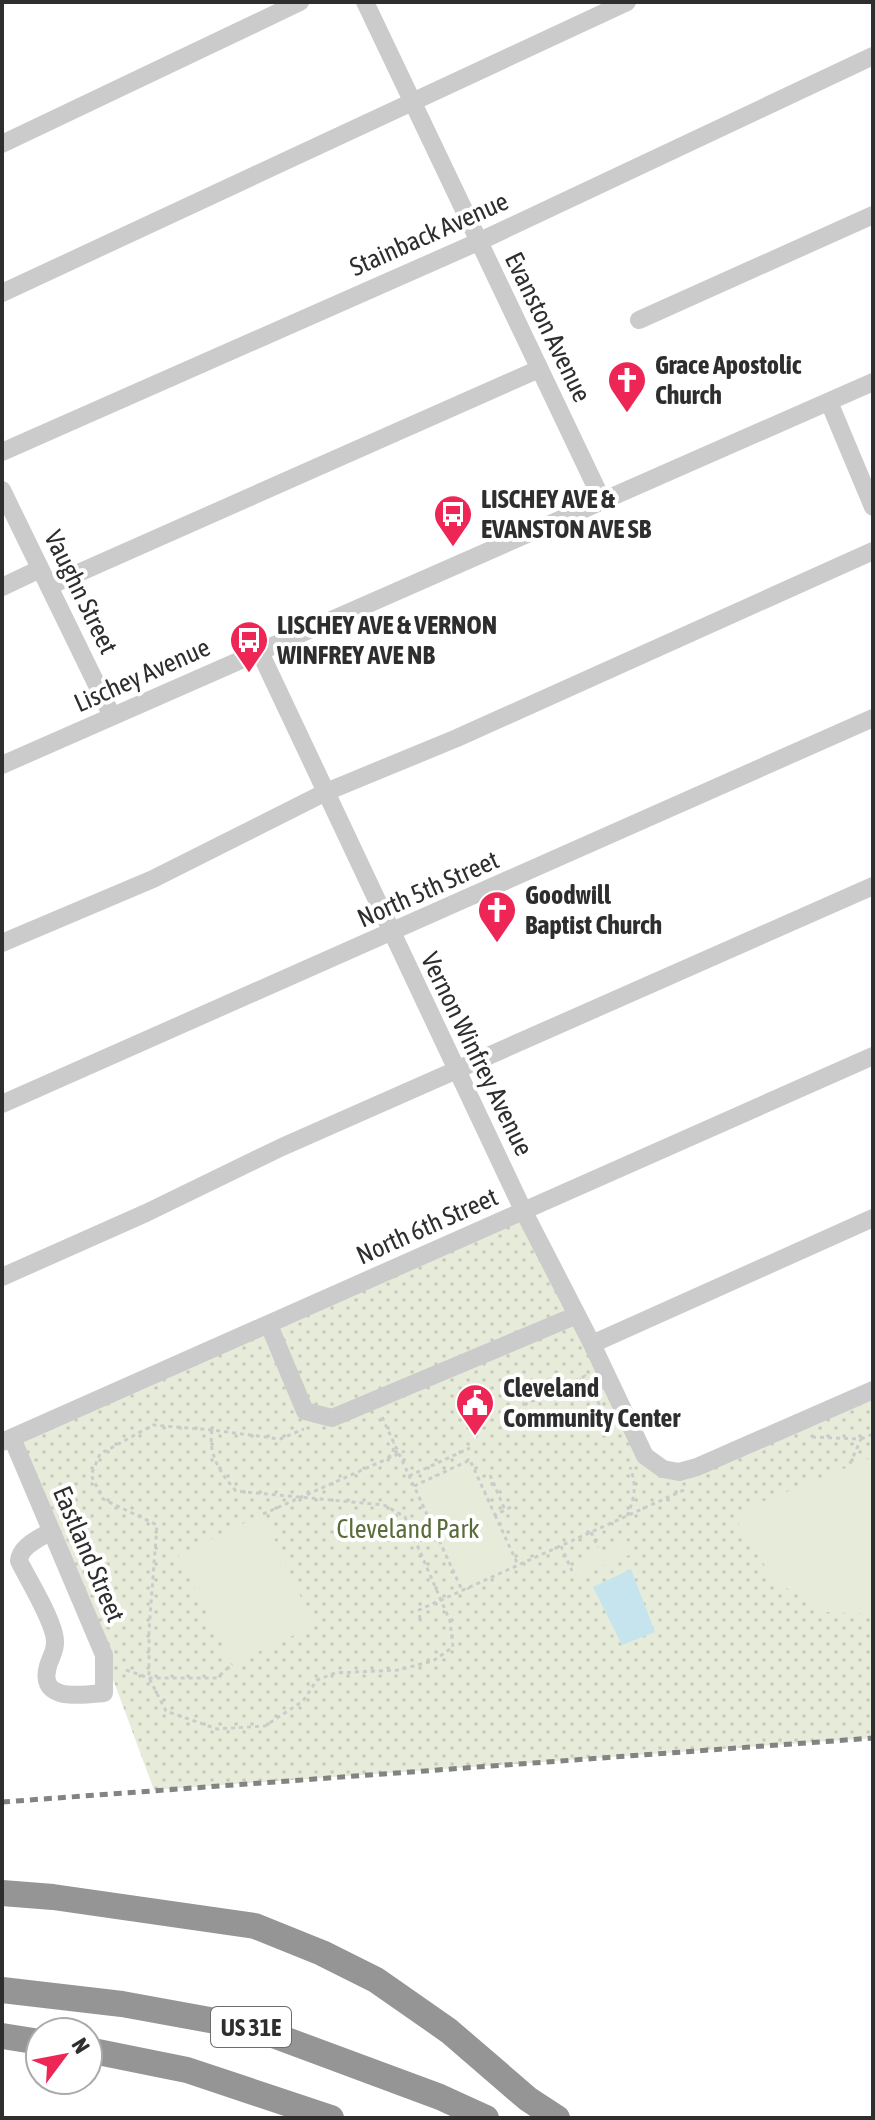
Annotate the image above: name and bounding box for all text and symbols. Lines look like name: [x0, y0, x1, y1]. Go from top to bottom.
street label: Stainback Avenue: [345, 186, 513, 282]
street label: Evanston Avenue: [499, 247, 597, 407]
place label: Grace Apostolic Church: [655, 350, 802, 410]
church icon: Grace Apostolic Church: [606, 359, 648, 414]
place label: LISCHEY AVE & EVANSTON AVE SB: [481, 484, 652, 544]
bus stop icon: LISCHEY AVE & EVANSTON AVE SB: [432, 493, 474, 548]
street label: Vaughn Street: [38, 525, 124, 659]
place label: LISCHEY AVE & VERNON WINFREY AVE NB: [276, 610, 497, 670]
bus stop icon: LISCHEY AVE & VERNON WINFREY AVE NB: [228, 619, 270, 674]
street label: Lischey Avenue: [70, 632, 214, 718]
street label: North 5th Street: [353, 844, 503, 934]
place label: Goodwill Baptist Church: [525, 880, 662, 940]
church icon: Goodwill Baptist Church: [476, 889, 518, 944]
street label: Vernon Winfrey Avenue: [415, 947, 539, 1161]
street label: North 6th Street: [352, 1181, 502, 1271]
place label: Cleveland Community Center: [503, 1373, 681, 1433]
public building icon: Cleveland Community Center: [454, 1382, 496, 1437]
street label: Eastland Street: [47, 1482, 131, 1626]
park label: Cleveland Park: [336, 1514, 480, 1544]
road number: US 31E: [211, 2007, 291, 2047]
north arrow: [24, 2016, 104, 2096]
text: N: [66, 2033, 95, 2058]

